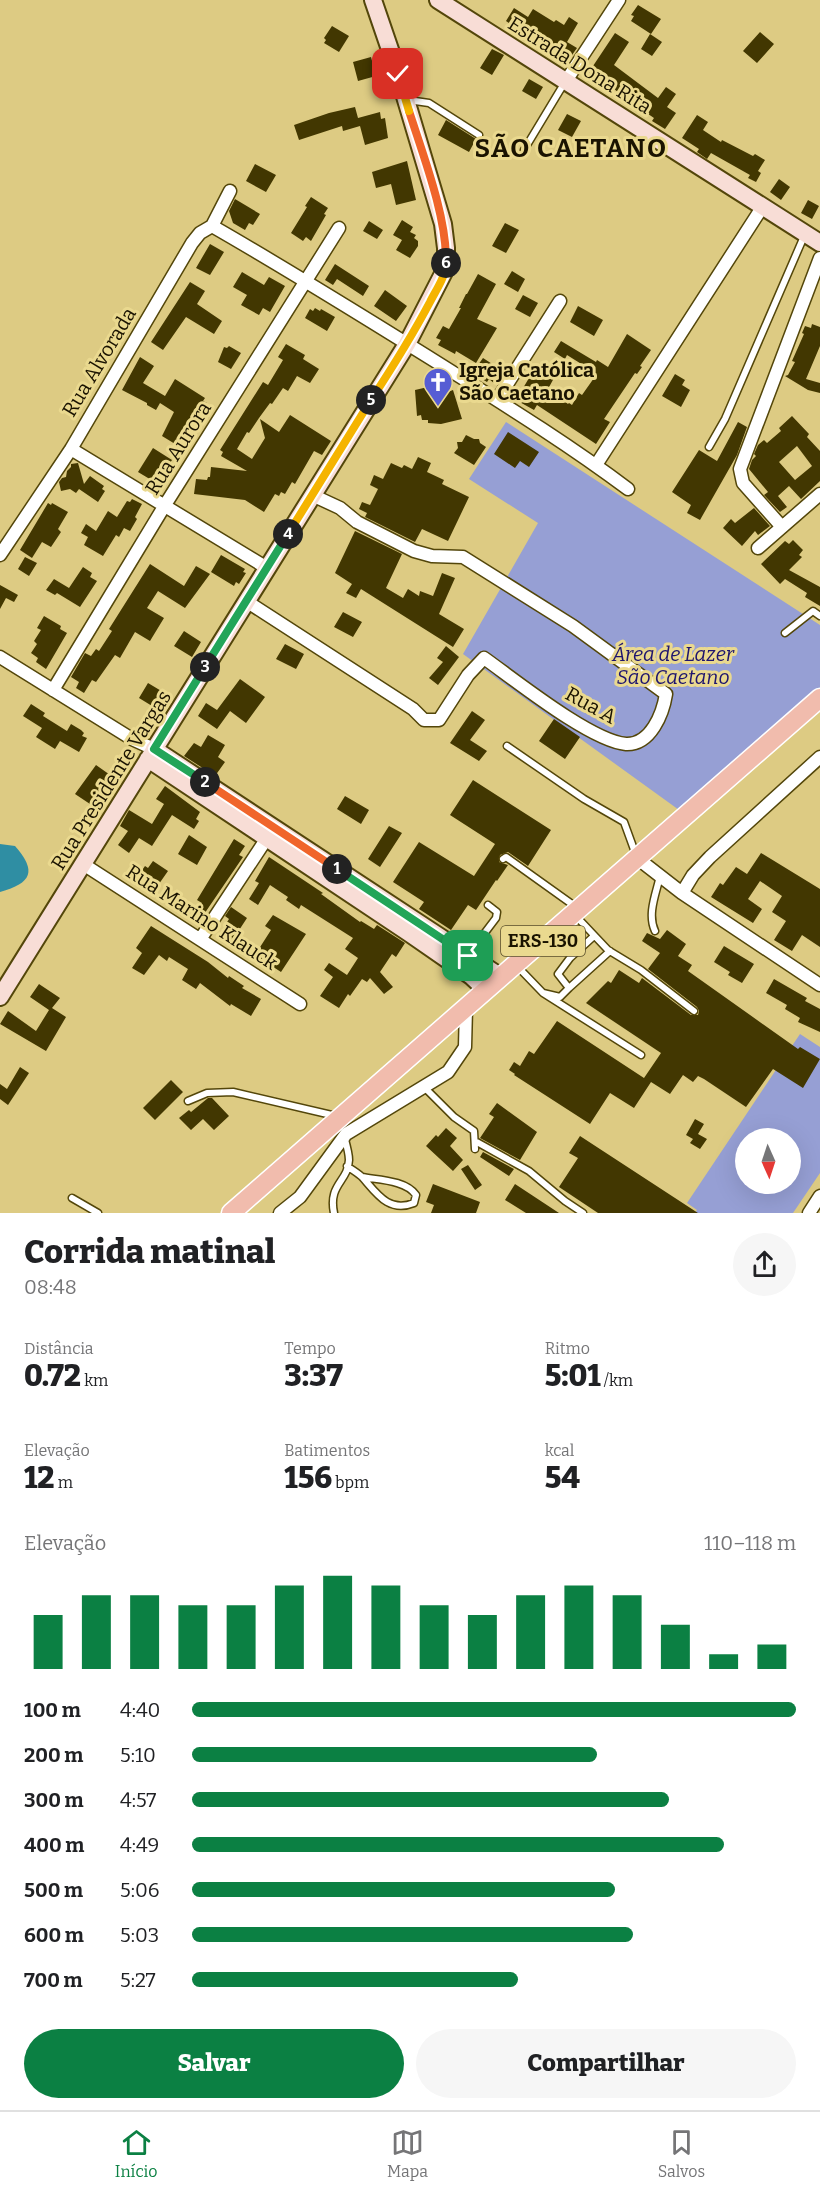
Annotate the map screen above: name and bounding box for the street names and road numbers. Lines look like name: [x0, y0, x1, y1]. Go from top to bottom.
street label: Estrada Dona Rita: [504, 11, 656, 119]
street label: Rua Alvorada: [57, 303, 141, 421]
street label: Rua Aurora: [140, 397, 216, 499]
street label: Rua A: [561, 681, 621, 729]
street label: Rua Presidente Vargas: [46, 686, 176, 874]
street label: Rua Marino Klauck: [122, 859, 283, 975]
road number: ERS-130: [501, 926, 585, 956]

